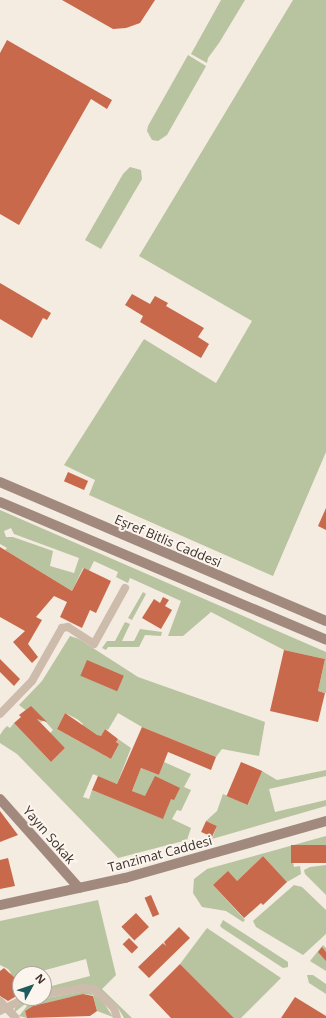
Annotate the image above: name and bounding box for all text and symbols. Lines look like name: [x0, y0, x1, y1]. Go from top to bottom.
street label: Eşref Bitlis Caddesi: [112, 511, 224, 571]
street label: Yayın Sokak: [20, 803, 78, 867]
street label: Tanzimat Caddesi: [106, 833, 214, 875]
north arrow: [12, 966, 52, 1006]
text: N: [32, 970, 49, 987]

